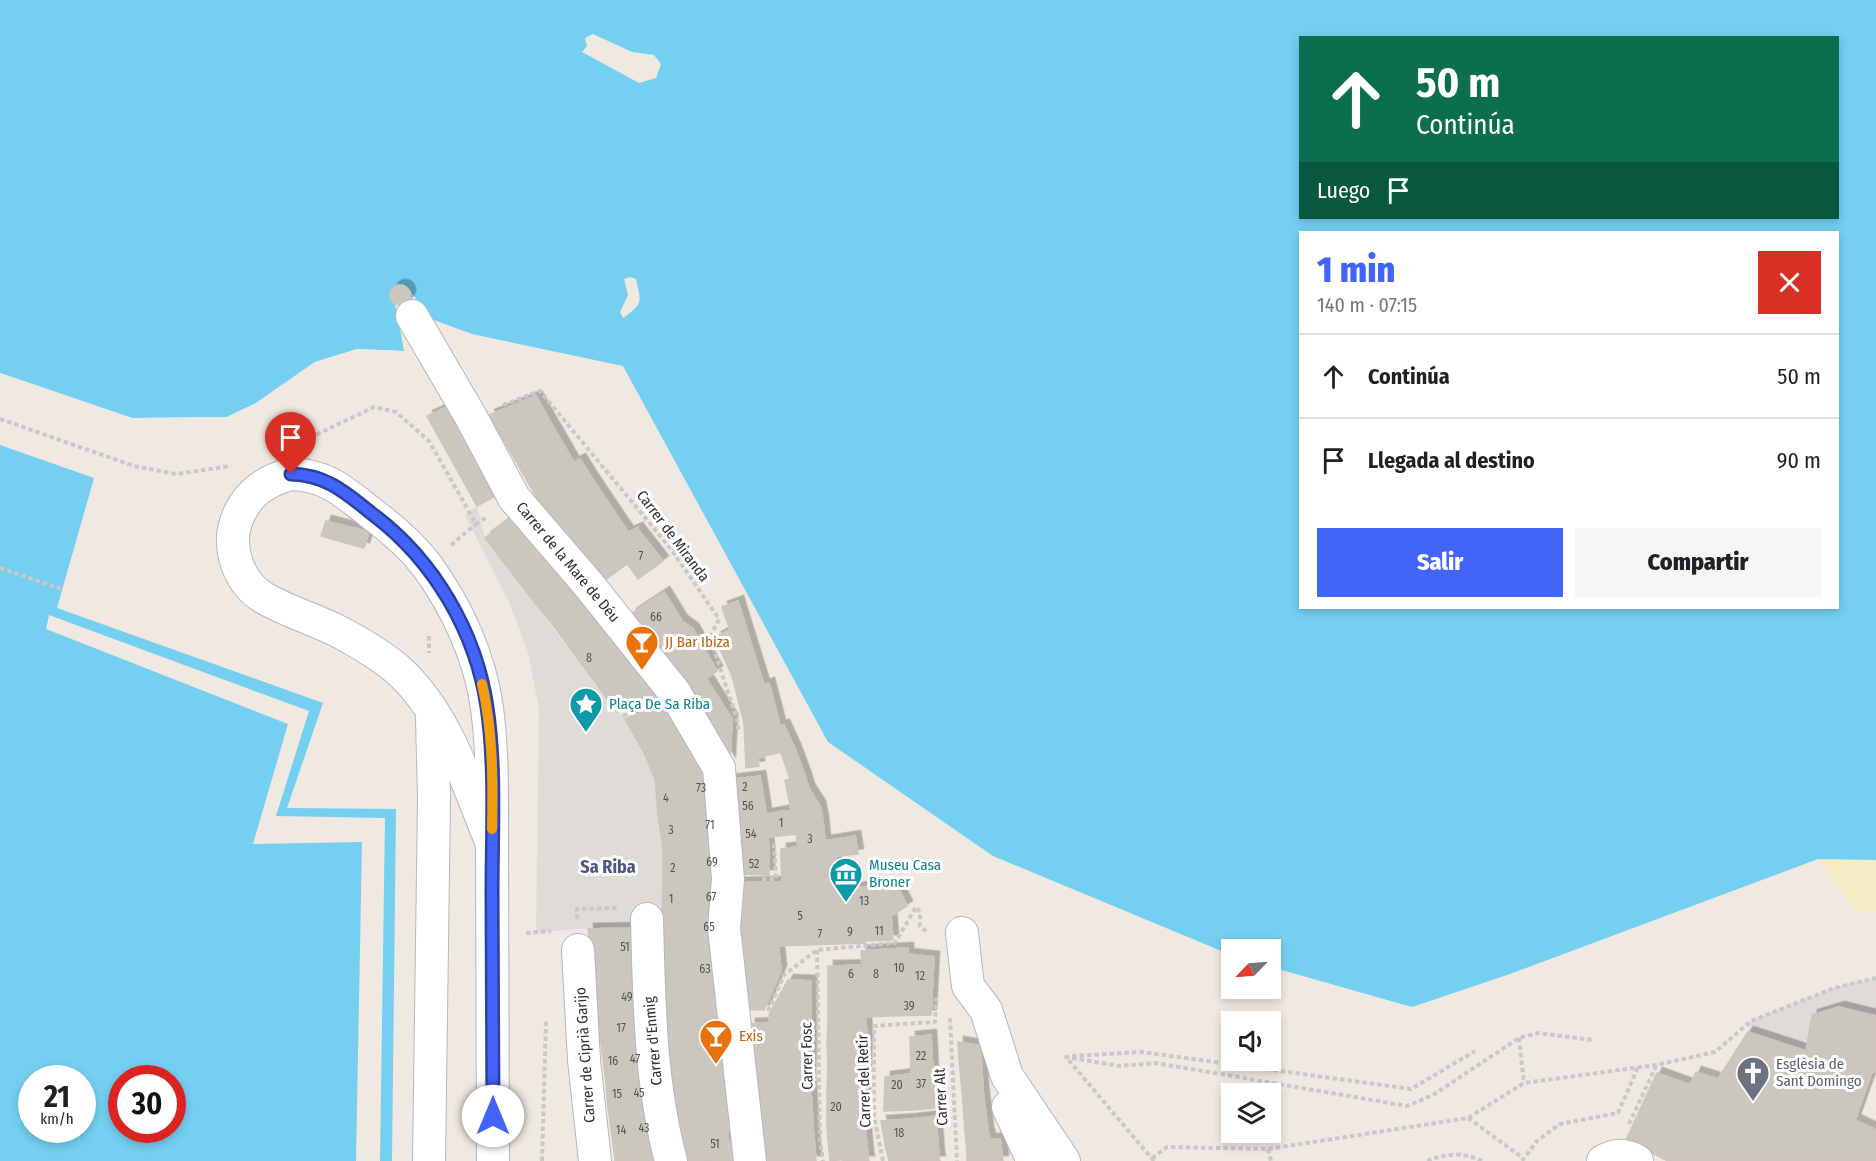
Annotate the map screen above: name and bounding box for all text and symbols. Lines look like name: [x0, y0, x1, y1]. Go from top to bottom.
text: 50 m: [1416, 58, 1500, 108]
icon: ahead: [1317, 60, 1395, 138]
text: Continúa: [1416, 109, 1515, 141]
icon: arrive: [1382, 174, 1415, 207]
text: Luego: [1317, 177, 1370, 204]
text: 1 min: [1317, 248, 1395, 292]
button: close: [1758, 251, 1821, 314]
text: 140 m · 07:15: [1317, 293, 1417, 317]
icon: ahead: [1317, 360, 1350, 393]
text: Continúa: [1368, 363, 1450, 390]
text: 50 m: [1777, 363, 1821, 390]
pin: [265, 412, 316, 474]
icon: arrive: [274, 421, 307, 454]
icon: arrive: [1317, 444, 1350, 477]
text: Llegada al destino: [1368, 447, 1535, 474]
text: 90 m: [1777, 447, 1821, 474]
street label: Carrer de Miranda: [633, 487, 713, 585]
street label: Carrer de la Mare de Déu: [512, 498, 624, 626]
button: Salir: [1317, 528, 1563, 597]
button: Compartir: [1575, 528, 1821, 597]
house number: 7: [639, 549, 644, 563]
house number: 66: [650, 610, 662, 624]
bar icon: JJ Bar Ibiza: [624, 624, 660, 671]
place label: JJ Bar Ibiza: [665, 633, 730, 651]
house number: 8: [586, 651, 592, 665]
place icon: Plaça De Sa Riba: [568, 686, 604, 733]
place label: Plaça De Sa Riba: [609, 695, 710, 713]
house number: 2: [742, 780, 748, 794]
house number: 73: [696, 781, 706, 795]
house number: 4: [663, 791, 669, 805]
house number: 56: [742, 799, 754, 813]
house number: 1: [779, 816, 783, 830]
house number: 71: [705, 818, 715, 832]
house number: 3: [668, 823, 674, 837]
house number: 54: [745, 827, 757, 841]
house number: 3: [807, 832, 813, 846]
house number: 69: [706, 855, 718, 869]
district label: Sa Riba: [580, 856, 636, 878]
museum icon: Museu Casa Broner: [828, 856, 864, 903]
place label: Museu Casa Broner: [869, 856, 941, 891]
house number: 52: [749, 857, 759, 871]
house number: 2: [670, 861, 676, 875]
house number: 67: [706, 890, 716, 904]
house number: 1: [669, 892, 673, 906]
house number: 13: [859, 894, 869, 908]
house number: 5: [797, 909, 803, 923]
house number: 65: [703, 920, 715, 934]
house number: 11: [874, 924, 884, 938]
house number: 9: [847, 925, 853, 939]
house number: 7: [818, 927, 823, 941]
north arrow: [1221, 939, 1281, 999]
map controls: [1221, 939, 1281, 1143]
house number: 51: [620, 940, 630, 954]
house number: 10: [894, 961, 904, 975]
house number: 63: [699, 962, 711, 976]
house number: 6: [848, 967, 854, 981]
house number: 8: [873, 967, 879, 981]
house number: 12: [915, 969, 925, 983]
street label: Carrer de Ciprià Garijo: [571, 986, 599, 1123]
house number: 49: [621, 990, 633, 1004]
street label: Carrer d'Enmig: [640, 996, 666, 1086]
house number: 39: [903, 999, 915, 1013]
button: sound: [1221, 1011, 1281, 1071]
bar icon: Exis: [698, 1018, 734, 1065]
house number: 17: [616, 1021, 626, 1035]
street label: Carrer Fosc: [797, 1021, 817, 1090]
place label: Exis: [739, 1027, 763, 1045]
street label: Carrer del Retir: [853, 1033, 875, 1128]
house number: 22: [916, 1049, 926, 1063]
house number: 47: [630, 1052, 640, 1066]
house number: 16: [608, 1054, 618, 1068]
church icon: Esglèsia de Sant Domingo: [1735, 1055, 1771, 1102]
place label: Esglèsia de Sant Domingo: [1776, 1055, 1862, 1090]
speed limit sign: 30: [108, 1065, 186, 1143]
street label: Carrer Alt: [930, 1068, 952, 1126]
house number: 37: [916, 1077, 926, 1091]
house number: 20: [891, 1078, 903, 1092]
text: 21: [44, 1079, 70, 1115]
button: layers: [1221, 1083, 1281, 1143]
position arrow: [461, 1084, 525, 1148]
house number: 45: [633, 1086, 645, 1100]
house number: 15: [612, 1087, 623, 1101]
house number: 20: [830, 1100, 842, 1114]
text: km/h: [40, 1110, 74, 1128]
house number: 43: [638, 1121, 650, 1135]
house number: 14: [616, 1123, 626, 1137]
house number: 18: [894, 1126, 904, 1140]
house number: 51: [710, 1137, 720, 1151]

